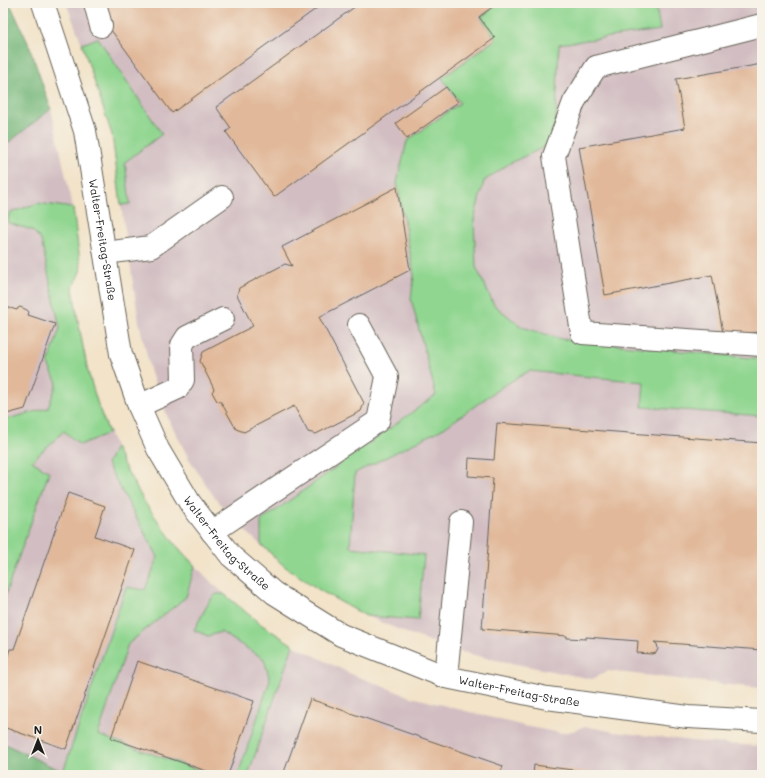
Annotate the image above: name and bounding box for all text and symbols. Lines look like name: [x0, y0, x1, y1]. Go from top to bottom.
street label: Walter-Freitag-Straße: [86, 178, 120, 302]
street label: Walter-Freitag-Straße: [180, 493, 274, 593]
street label: Walter-Freitag-Straße: [457, 672, 581, 709]
north arrow: [18, 720, 58, 760]
text: N: [34, 722, 42, 737]

